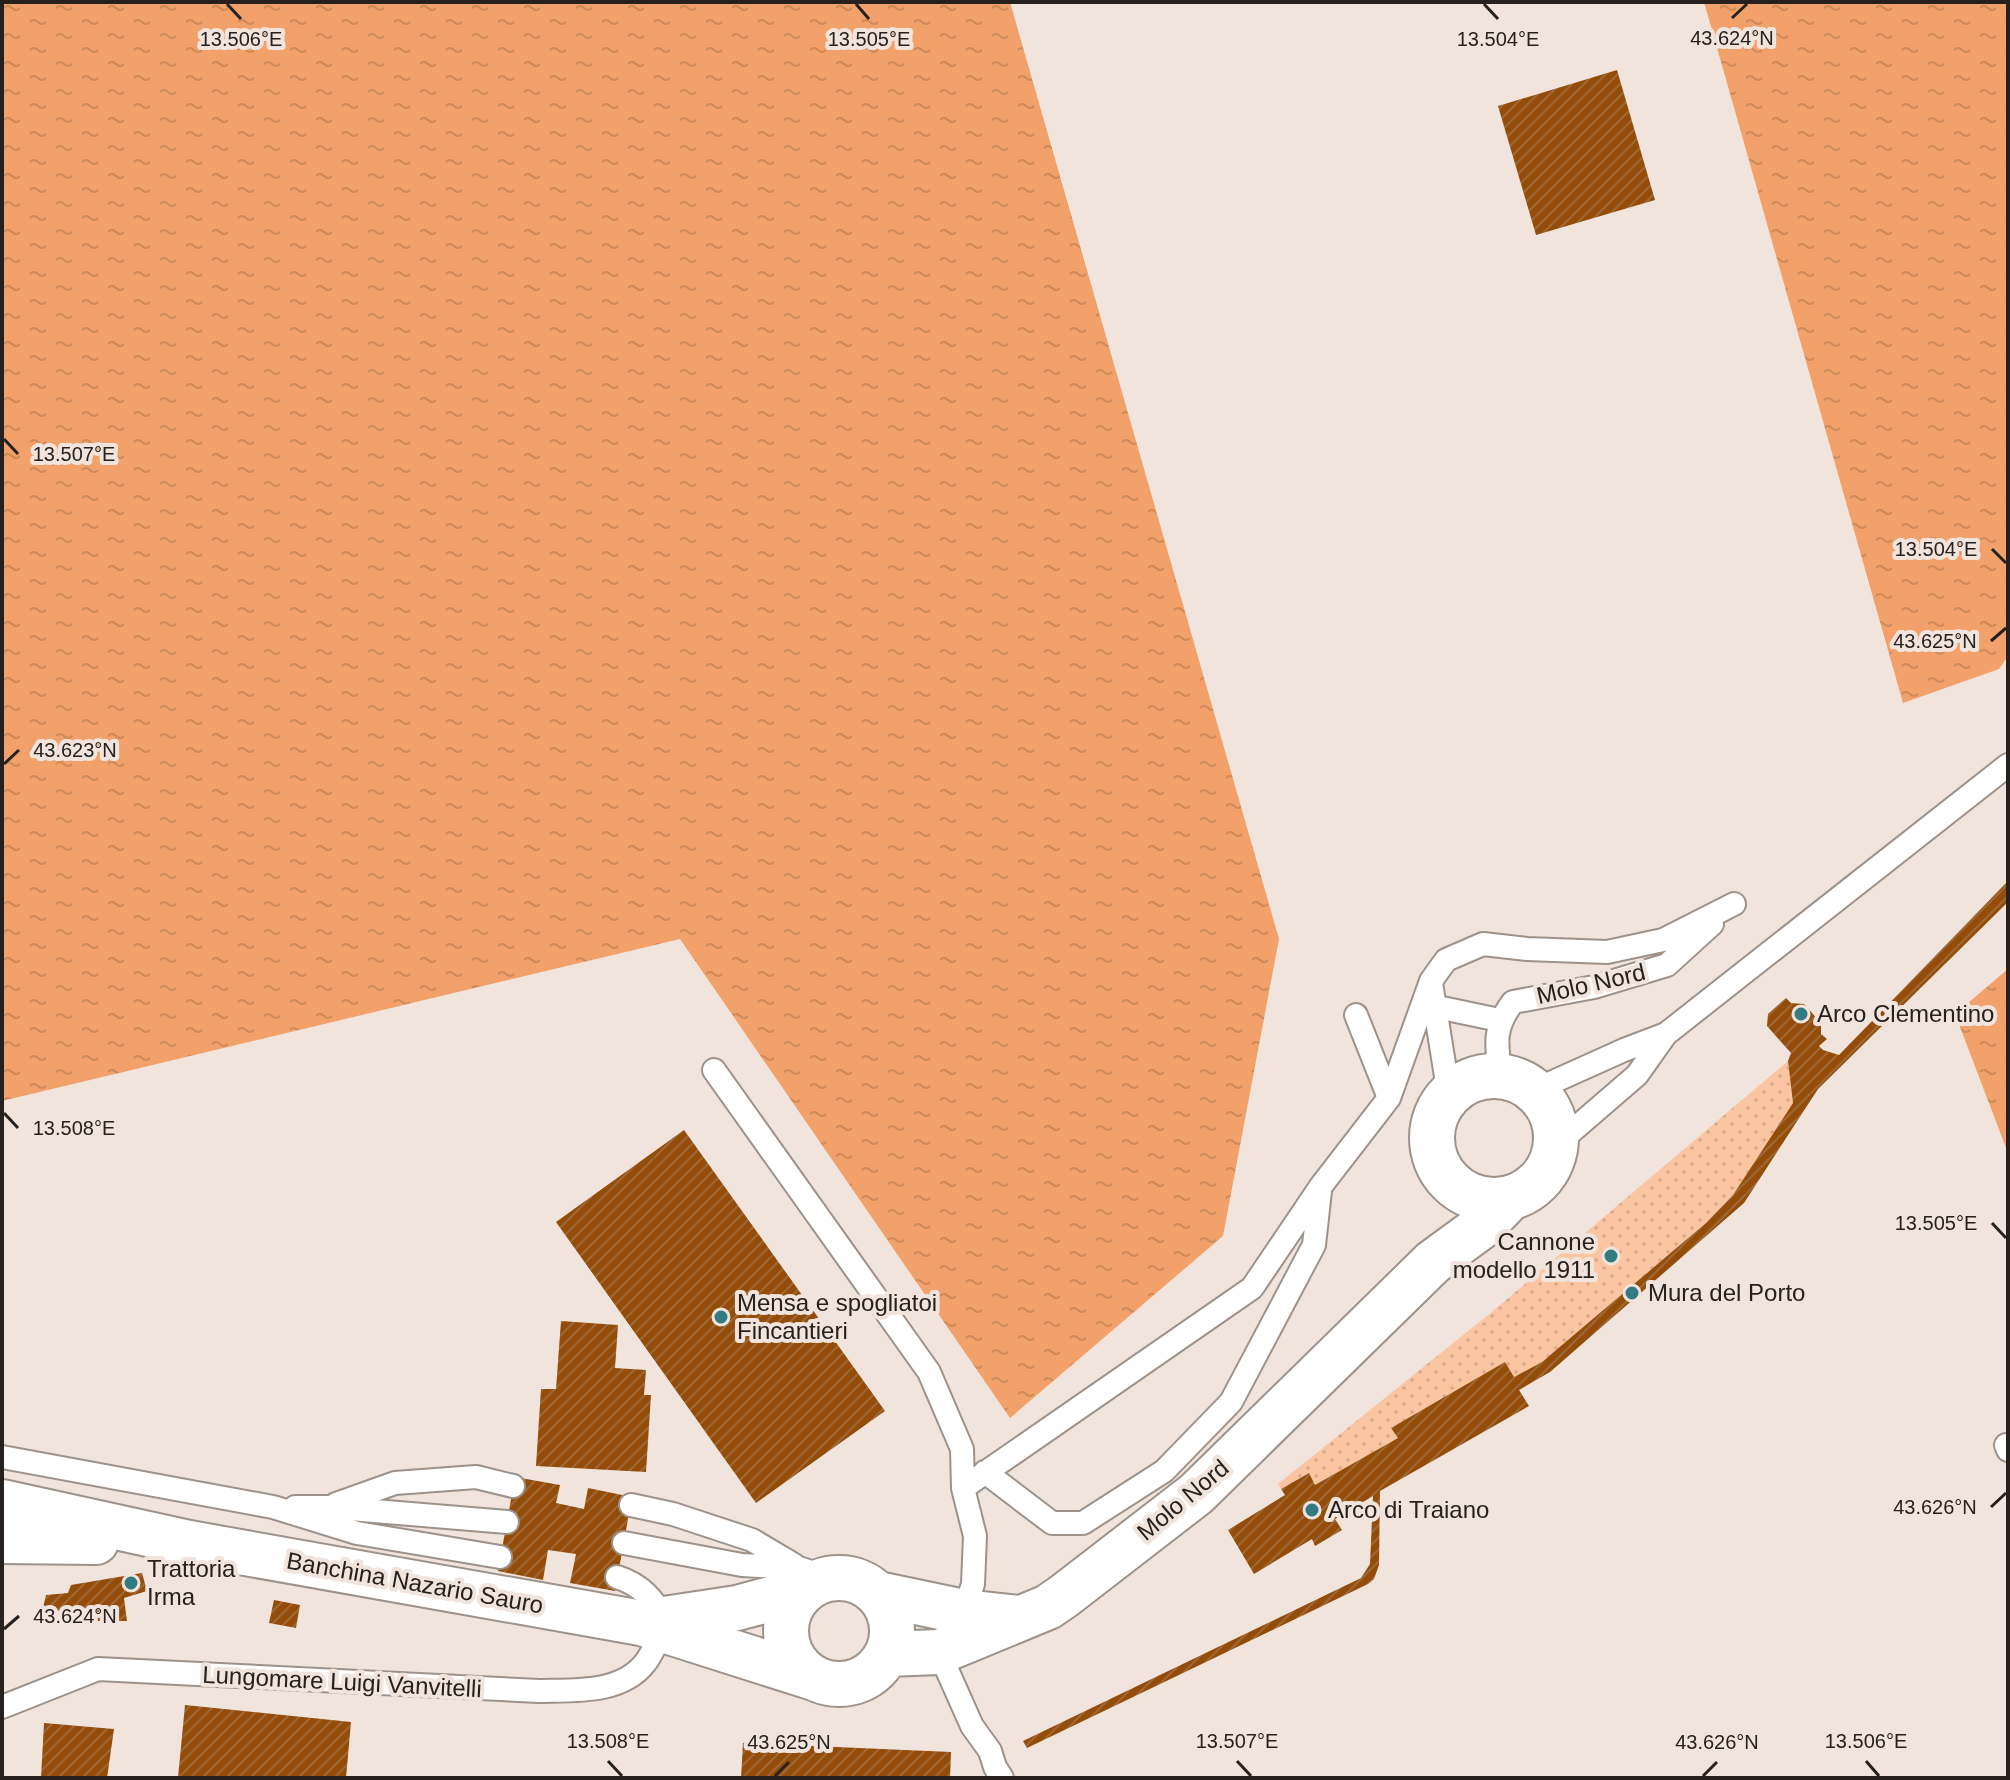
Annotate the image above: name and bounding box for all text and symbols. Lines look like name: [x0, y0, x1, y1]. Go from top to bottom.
text: 43.624°N: [1690, 27, 1774, 49]
text: 13.506°E: [200, 28, 282, 50]
text: 13.505°E: [828, 28, 910, 50]
text: 13.504°E: [1457, 28, 1539, 50]
text: 13.507°E: [33, 443, 115, 465]
text: 13.504°E: [1895, 538, 1977, 560]
text: 43.625°N: [1893, 630, 1977, 652]
text: 43.623°N: [33, 739, 117, 761]
street label: Molo Nord: [1534, 958, 1648, 1009]
place label: Arco Clementino: [1817, 1000, 1994, 1027]
marker: Arco Clementino: [1792, 1005, 1810, 1023]
text: 13.508°E: [33, 1117, 115, 1139]
text: 13.505°E: [1895, 1212, 1977, 1234]
place label: Cannone modello 1911: [1453, 1228, 1595, 1283]
marker: Cannone modello 1911: [1602, 1247, 1620, 1265]
place label: Mura del Porto: [1648, 1279, 1805, 1306]
marker: Mura del Porto: [1623, 1284, 1641, 1302]
place label: Mensa e spogliatoi Fincantieri: [737, 1289, 937, 1344]
marker: Mensa e spogliatoi Fincantieri: [712, 1308, 730, 1326]
street label: Molo Nord: [1132, 1454, 1234, 1546]
place label: Arco di Traiano: [1328, 1496, 1489, 1523]
text: 43.626°N: [1893, 1496, 1977, 1518]
marker: Arco di Traiano: [1303, 1501, 1321, 1519]
street label: Banchina Nazario Sauro: [285, 1547, 546, 1618]
place label: Trattoria Irma: [147, 1555, 236, 1610]
marker: Trattoria Irma: [122, 1574, 140, 1592]
text: 43.624°N: [33, 1605, 117, 1627]
street label: Lungomare Luigi Vanvitelli: [202, 1661, 482, 1702]
text: 13.508°E: [567, 1730, 649, 1752]
text: 13.507°E: [1196, 1730, 1278, 1752]
text: 13.506°E: [1825, 1730, 1907, 1752]
text: 43.625°N: [747, 1731, 831, 1753]
text: 43.626°N: [1675, 1731, 1759, 1753]

